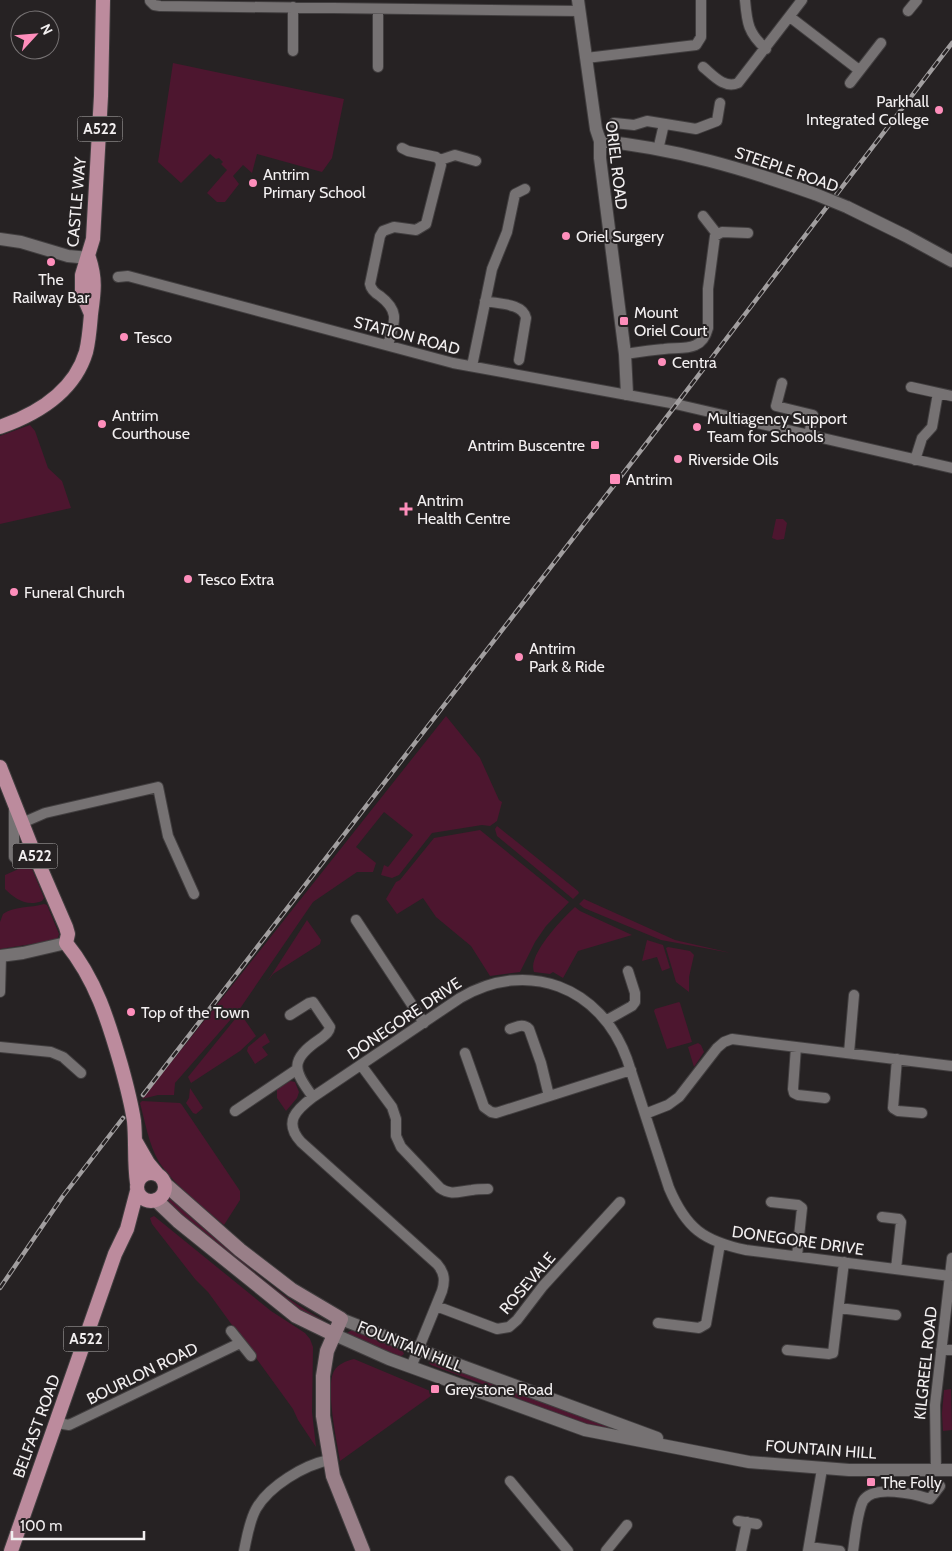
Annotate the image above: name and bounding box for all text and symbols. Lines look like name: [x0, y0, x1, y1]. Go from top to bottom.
north arrow: [10, 10, 60, 60]
text: N: [36, 21, 57, 38]
place label: Parkhall Integrated College: [806, 92, 929, 129]
marker: Parkhall Integrated College: [933, 104, 945, 116]
road number: A522: [78, 116, 122, 142]
street label: ORIEL ROAD: [602, 119, 631, 211]
street label: STEEPLE ROAD: [732, 143, 841, 196]
street label: CASTLE WAY: [63, 155, 90, 248]
place label: Antrim Primary School: [263, 165, 366, 202]
marker: Antrim Primary School: [247, 177, 259, 189]
place label: Oriel Surgery: [576, 227, 664, 246]
marker: Oriel Surgery: [560, 230, 572, 242]
marker: The Railway Bar: [45, 256, 57, 268]
place label: The Railway Bar: [12, 270, 91, 307]
place label: Mount Oriel Court: [634, 303, 708, 340]
street label: STATION ROAD: [352, 312, 462, 359]
marker: Mount Oriel Court: [618, 315, 630, 327]
place label: Tesco: [134, 328, 172, 347]
marker: Tesco: [118, 331, 130, 343]
place label: Centra: [672, 353, 717, 372]
marker: Centra: [656, 356, 668, 368]
place label: Antrim Courthouse: [112, 406, 190, 443]
place label: Multiagency Support Team for Schools: [707, 409, 848, 446]
marker: Antrim Courthouse: [96, 418, 108, 430]
marker: Multiagency Support Team for Schools: [691, 421, 703, 433]
place label: Antrim Buscentre: [468, 436, 585, 455]
marker: Antrim Buscentre: [589, 439, 601, 451]
place label: Riverside Oils: [688, 450, 779, 469]
marker: Riverside Oils: [672, 453, 684, 465]
place label: Antrim: [626, 470, 673, 489]
marker: Antrim: [608, 472, 622, 486]
place label: Antrim Health Centre: [417, 491, 510, 528]
marker: Antrim Health Centre: [399, 502, 413, 516]
place label: Tesco Extra: [198, 570, 274, 589]
marker: Tesco Extra: [182, 573, 194, 585]
place label: Funeral Church: [24, 583, 125, 602]
marker: Funeral Church: [8, 586, 20, 598]
place label: Antrim Park & Ride: [529, 639, 605, 676]
marker: Antrim Park & Ride: [513, 651, 525, 663]
road number: A522: [12, 844, 58, 868]
street label: DONEGORE DRIVE: [344, 973, 465, 1063]
place label: Top of the Town: [141, 1003, 250, 1022]
marker: Top of the Town: [125, 1006, 137, 1018]
street label: DONEGORE DRIVE: [731, 1222, 865, 1259]
street label: ROSEVALE: [495, 1248, 560, 1318]
street label: KILGREEL ROAD: [910, 1305, 941, 1421]
street label: FOUNTAIN HILL: [355, 1317, 465, 1376]
road number: A522: [64, 1326, 108, 1352]
street label: BOURLON ROAD: [84, 1338, 201, 1409]
street label: BELFAST ROAD: [9, 1372, 64, 1480]
place label: Greystone Road: [445, 1380, 553, 1399]
marker: Greystone Road: [429, 1383, 441, 1395]
street label: FOUNTAIN HILL: [765, 1436, 877, 1463]
place label: The Folly: [881, 1473, 942, 1492]
marker: The Folly: [865, 1476, 877, 1488]
scale bar: [12, 1508, 145, 1540]
text: 100 m: [20, 1517, 62, 1535]

